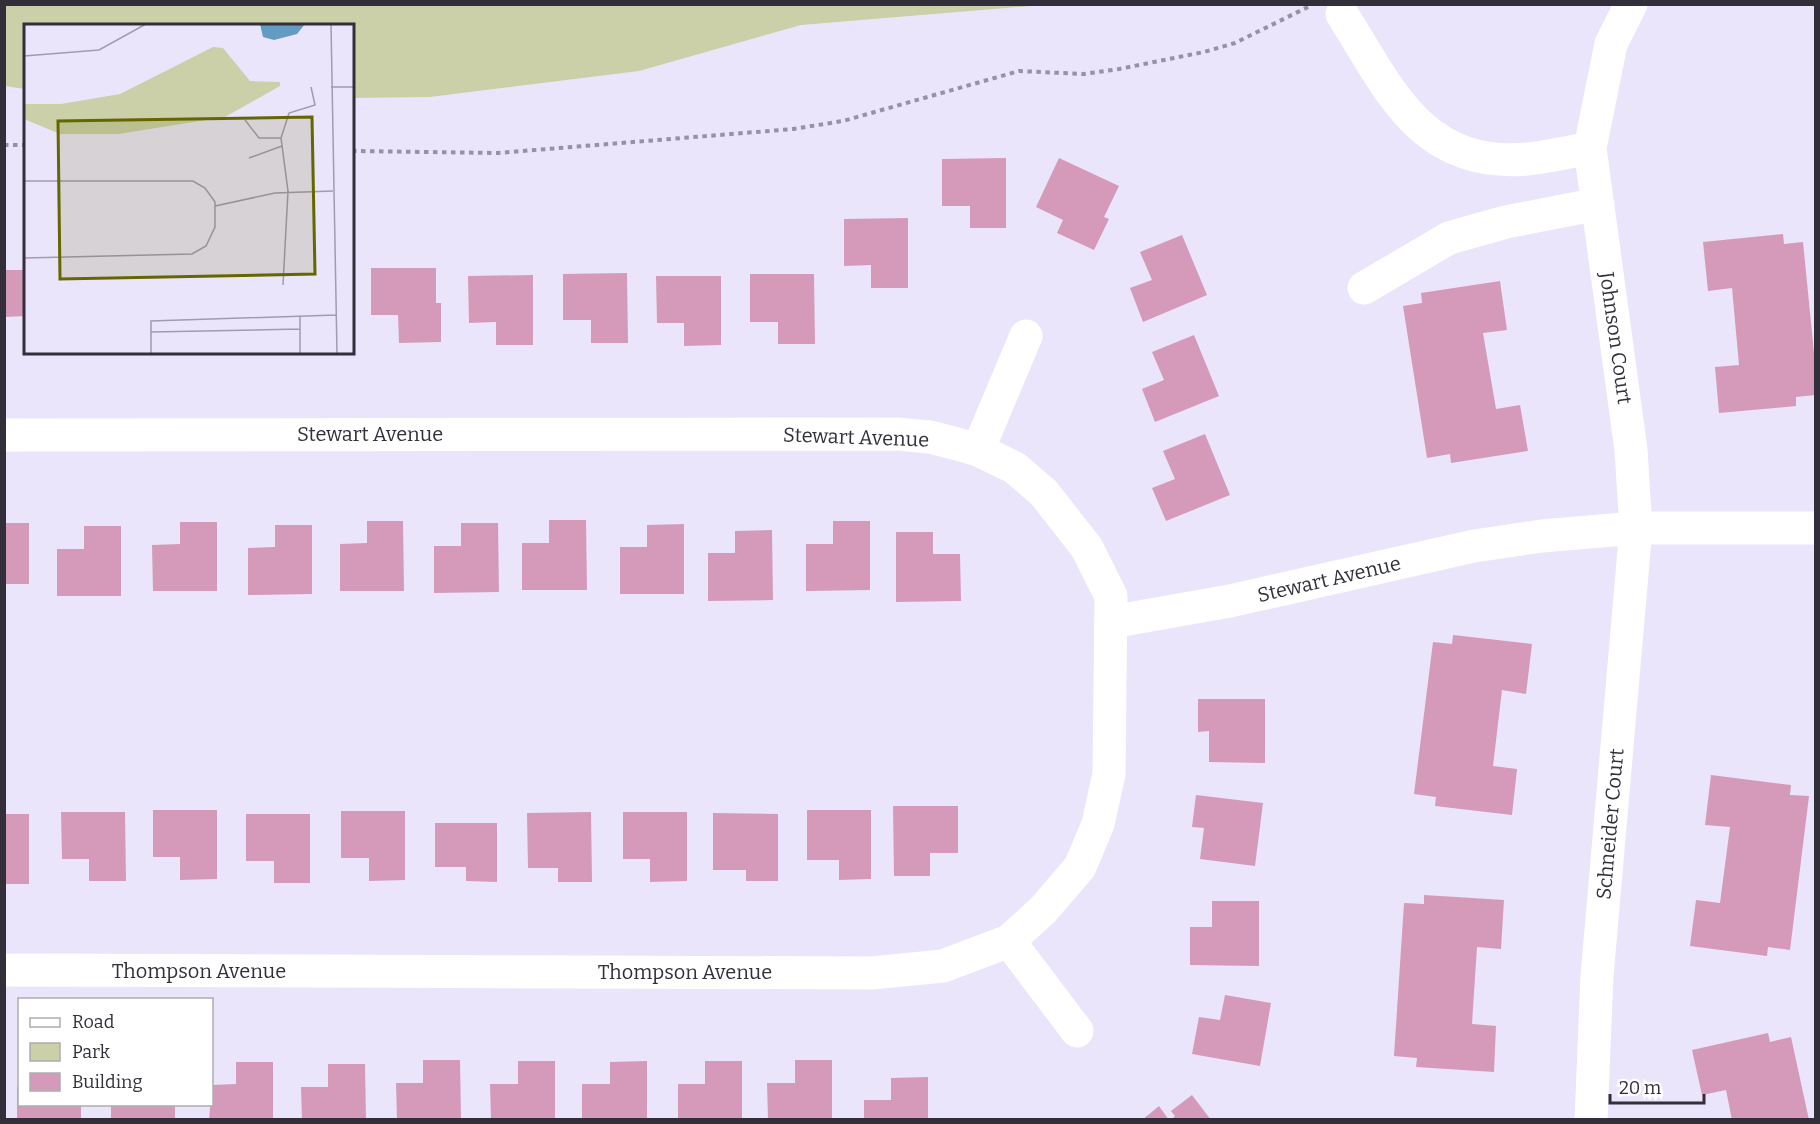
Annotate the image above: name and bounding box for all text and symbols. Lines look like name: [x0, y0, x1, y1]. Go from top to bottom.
inset map: [24, 24, 354, 354]
street label: Johnson Court: [1595, 269, 1637, 406]
street label: Stewart Avenue: [297, 422, 443, 446]
street label: Stewart Avenue: [783, 422, 929, 452]
street label: Stewart Avenue: [1255, 551, 1403, 607]
street label: Schneider Court: [1591, 747, 1629, 901]
street label: Thompson Avenue: [112, 959, 286, 983]
street label: Thompson Avenue: [598, 960, 772, 984]
legend: [18, 998, 213, 1106]
text: Road: [72, 1011, 115, 1033]
text: Park: [72, 1041, 111, 1063]
scale bar: [1610, 1067, 1704, 1105]
text: Building: [72, 1071, 143, 1093]
text: 20 m: [1619, 1077, 1661, 1099]

